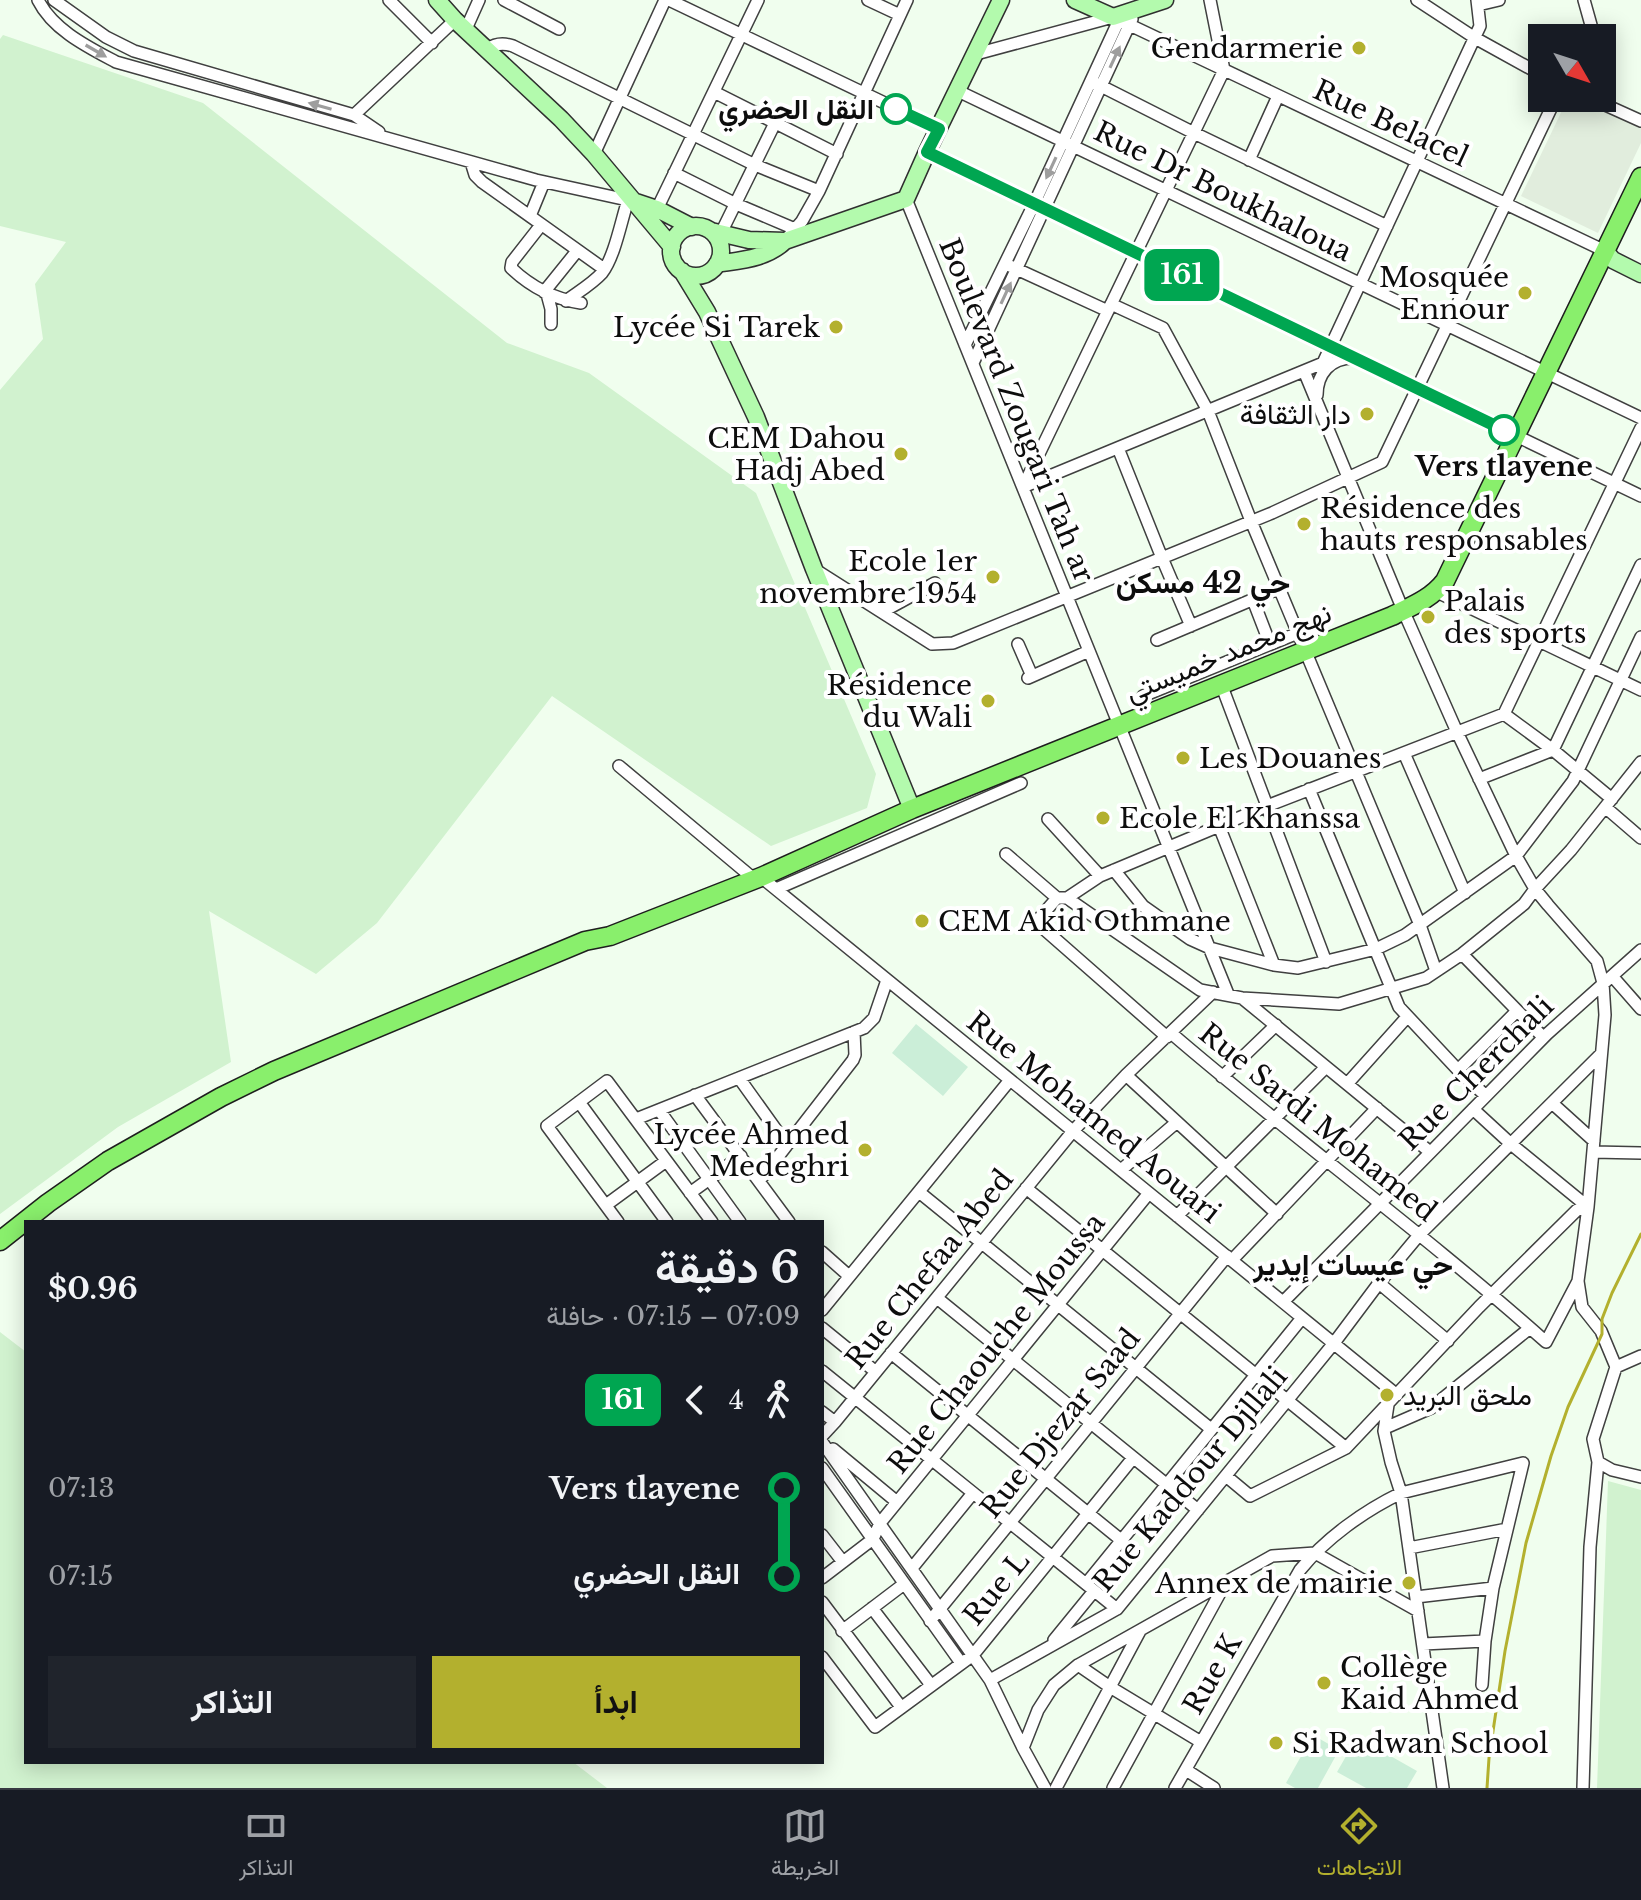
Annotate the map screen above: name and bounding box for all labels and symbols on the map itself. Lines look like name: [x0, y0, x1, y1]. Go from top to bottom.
north arrow: [1528, 24, 1616, 112]
place label: Gendarmerie: [1150, 31, 1343, 66]
marker: Gendarmerie: [1350, 39, 1368, 57]
one-way arrow: [85, 44, 107, 58]
one-way arrow: [1108, 45, 1122, 69]
street label: Rue Belacel: [1308, 72, 1474, 175]
place label: النقل الحضري: [718, 92, 874, 133]
marker: النقل الحضري: [881, 94, 911, 124]
one-way arrow: [307, 99, 331, 112]
street label: Rue Dr Boukhaloua: [1088, 114, 1358, 269]
one-way arrow: [1044, 156, 1058, 179]
street label: Boulevard Zougari Tah ar: [931, 233, 1102, 588]
line badge: 161: [1136, 249, 1228, 301]
place label: Mosquée Ennour: [1379, 260, 1510, 327]
one-way arrow: [999, 281, 1013, 304]
marker: Mosquée Ennour: [1516, 284, 1534, 302]
place label: Lycée Si Tarek: [613, 310, 821, 345]
marker: Lycée Si Tarek: [827, 318, 845, 336]
place label: دار الثقافة: [1240, 397, 1351, 432]
marker: دار الثقافة: [1358, 405, 1376, 423]
marker: Vers tlayene: [1489, 415, 1519, 445]
place label: CEM Dahou Hadj Abed: [707, 421, 885, 488]
marker: CEM Dahou Hadj Abed: [892, 445, 910, 463]
place label: Vers tlayene: [1414, 449, 1593, 484]
place label: Résidence des hauts responsables: [1320, 491, 1588, 558]
marker: Résidence des hauts responsables: [1295, 515, 1313, 533]
place label: Ecole 1er novembre 1954: [759, 544, 978, 611]
district label: حي 42 مسكن: [1116, 564, 1290, 608]
marker: Ecole 1er novembre 1954: [984, 568, 1002, 586]
place label: Palais des sports: [1444, 584, 1586, 651]
street label: نهج محمد خميستي: [1120, 595, 1338, 714]
marker: Palais des sports: [1419, 608, 1437, 626]
place label: Résidence du Wali: [827, 668, 972, 735]
marker: Résidence du Wali: [979, 692, 997, 710]
place label: Les Douanes: [1199, 741, 1382, 776]
marker: Les Douanes: [1174, 749, 1192, 767]
place label: Ecole El Khanssa: [1119, 801, 1361, 836]
marker: Ecole El Khanssa: [1094, 809, 1112, 827]
place label: CEM Akid Othmane: [938, 904, 1231, 939]
marker: CEM Akid Othmane: [913, 912, 931, 930]
street label: Rue Cherchali: [1392, 989, 1561, 1158]
street label: Rue Mohamed Aouari: [960, 1004, 1228, 1231]
street label: Rue Sardi Mohamed: [1192, 1016, 1444, 1229]
place label: Lycée Ahmed Medeghri: [654, 1117, 849, 1184]
marker: Lycée Ahmed Medeghri: [856, 1141, 874, 1159]
street label: Rue Chefaa Abed: [838, 1162, 1021, 1376]
street label: Rue Chaouche Moussa: [880, 1206, 1113, 1481]
district label: حي عيسات إيدير: [1252, 1246, 1453, 1290]
street label: Rue Djezar Saad: [973, 1321, 1148, 1525]
street label: Rue Kaddour Djllali: [1086, 1360, 1295, 1599]
place label: ملحق البريد: [1403, 1378, 1532, 1413]
marker: ملحق البريد: [1378, 1386, 1396, 1404]
street label: Rue L: [956, 1544, 1037, 1632]
place label: Annex de mairie: [1154, 1566, 1393, 1601]
marker: Annex de mairie: [1400, 1574, 1418, 1592]
street label: Rue K: [1176, 1627, 1250, 1721]
place label: Collège Kaid Ahmed: [1340, 1650, 1519, 1717]
marker: Collège Kaid Ahmed: [1315, 1674, 1333, 1692]
place label: Si Radwan School: [1292, 1726, 1548, 1761]
marker: Si Radwan School: [1267, 1734, 1285, 1752]

